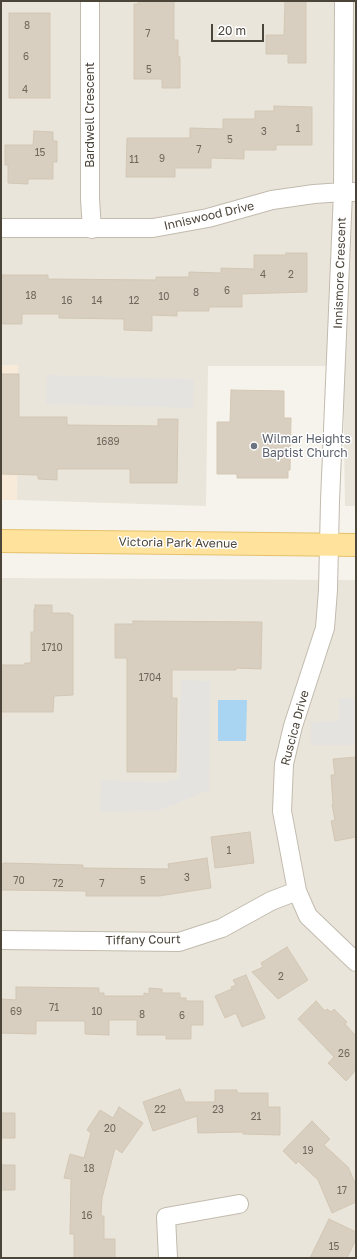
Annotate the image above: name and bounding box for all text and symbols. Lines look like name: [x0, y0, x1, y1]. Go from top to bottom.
scale bar: [213, 16, 266, 42]
house number: 8: [24, 20, 30, 32]
text: 20 m: [218, 23, 246, 38]
house number: 7: [145, 28, 151, 40]
house number: 6: [23, 51, 29, 63]
street label: Bardwell Crescent: [83, 62, 97, 168]
house number: 5: [146, 64, 152, 76]
house number: 4: [22, 84, 28, 96]
house number: 1: [296, 123, 300, 135]
house number: 3: [261, 126, 267, 138]
house number: 5: [227, 134, 233, 146]
house number: 7: [196, 144, 202, 156]
house number: 15: [35, 147, 45, 159]
house number: 9: [159, 153, 165, 165]
house number: 11: [129, 154, 139, 166]
street label: Inniswood Drive: [162, 199, 256, 233]
street label: Innismore Crescent: [331, 217, 349, 329]
house number: 4: [260, 269, 266, 281]
house number: 2: [288, 269, 294, 281]
house number: 6: [224, 285, 230, 297]
house number: 8: [193, 287, 199, 299]
house number: 18: [26, 290, 36, 302]
house number: 10: [158, 291, 170, 303]
house number: 16: [62, 295, 72, 307]
house number: 14: [92, 295, 102, 307]
house number: 12: [129, 295, 139, 307]
place label: Wilmar Heights Baptist Church: [262, 432, 351, 460]
house number: 1689: [96, 436, 120, 448]
marker: Wilmar Heights Baptist Church: [249, 441, 259, 451]
street label: Victoria Park Avenue: [118, 535, 238, 551]
house number: 1710: [41, 642, 63, 654]
house number: 1704: [139, 672, 161, 684]
street label: Ruscica Drive: [278, 689, 312, 767]
house number: 1: [227, 845, 231, 857]
house number: 3: [184, 872, 190, 884]
house number: 70: [13, 875, 25, 887]
house number: 5: [140, 875, 146, 887]
house number: 72: [52, 878, 64, 890]
house number: 7: [99, 878, 105, 890]
street label: Tiffany Court: [105, 932, 181, 948]
house number: 2: [278, 971, 284, 983]
house number: 71: [49, 1002, 59, 1014]
house number: 69: [10, 1006, 22, 1018]
house number: 10: [91, 1006, 103, 1018]
house number: 8: [139, 1009, 145, 1021]
house number: 6: [179, 1010, 185, 1022]
house number: 26: [338, 1048, 350, 1060]
house number: 22: [154, 1104, 166, 1116]
house number: 23: [212, 1104, 224, 1116]
house number: 21: [251, 1111, 261, 1123]
house number: 20: [104, 1123, 116, 1135]
house number: 19: [303, 1145, 313, 1157]
house number: 18: [84, 1163, 94, 1175]
house number: 17: [337, 1185, 347, 1197]
house number: 16: [82, 1210, 92, 1222]
house number: 15: [329, 1241, 339, 1253]

